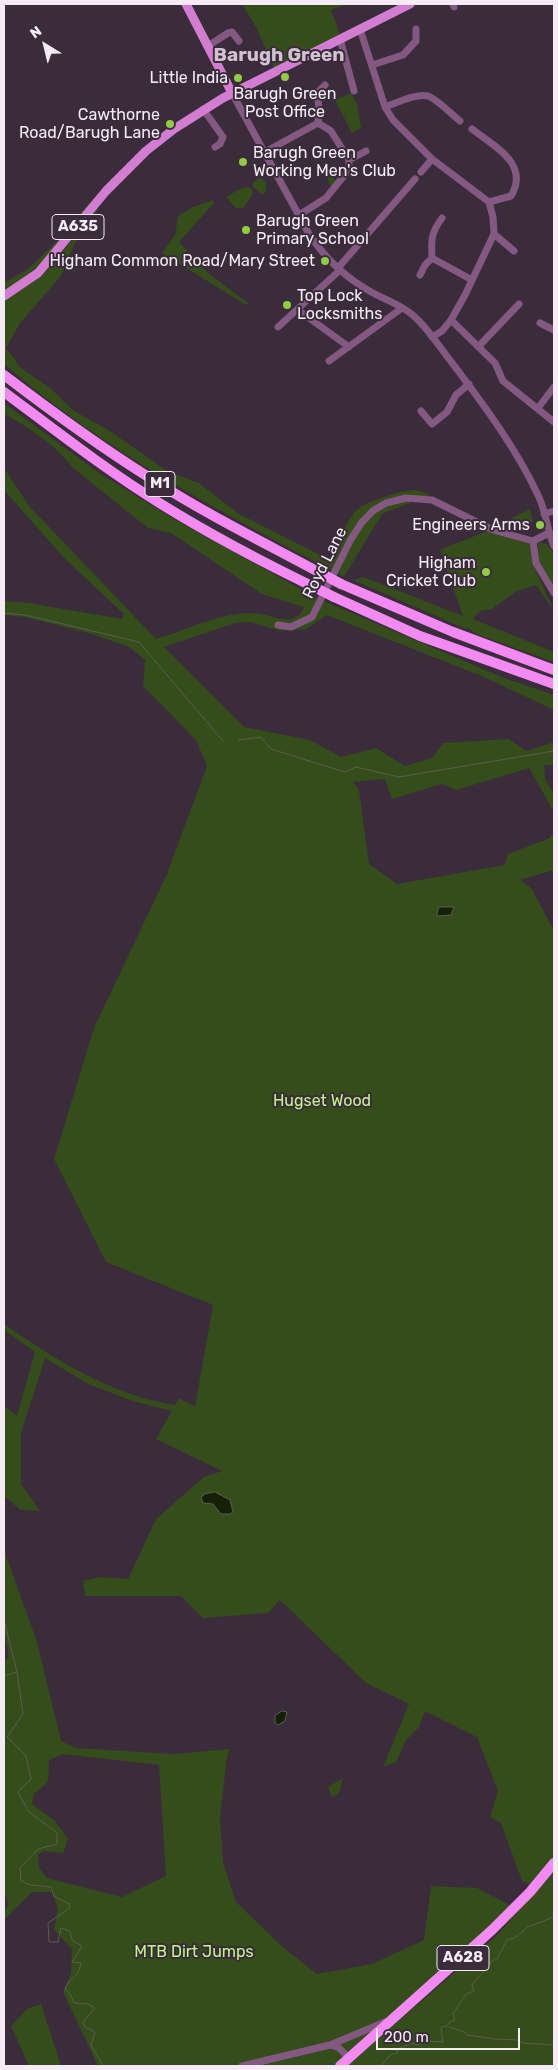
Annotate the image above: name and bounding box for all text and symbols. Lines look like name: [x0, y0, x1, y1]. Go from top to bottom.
north arrow: [20, 20, 70, 70]
text: N: [27, 23, 45, 42]
district label: Barugh Green: [214, 45, 344, 67]
place label: Little India: [150, 68, 228, 88]
marker: Barugh Green Post Office: [279, 71, 291, 83]
marker: Little India: [232, 72, 244, 84]
place label: Barugh Green Post Office: [234, 84, 336, 122]
place label: Cawthorne Road/Barugh Lane: [19, 105, 160, 143]
marker: Cawthorne Road/Barugh Lane: [164, 118, 176, 130]
place label: Barugh Green Working Men's Club: [253, 143, 396, 181]
marker: Barugh Green Working Men's Club: [237, 156, 249, 168]
place label: Barugh Green Primary School: [256, 211, 369, 249]
road number: A635: [52, 214, 104, 240]
marker: Barugh Green Primary School: [240, 224, 252, 236]
place label: Higham Common Road/Mary Street: [50, 251, 315, 271]
marker: Higham Common Road/Mary Street: [319, 255, 331, 267]
place label: Top Lock Locksmiths: [297, 286, 382, 324]
marker: Top Lock Locksmiths: [281, 299, 293, 311]
road number: M1: [145, 472, 175, 496]
place label: Engineers Arms: [412, 515, 530, 535]
marker: Engineers Arms: [534, 519, 546, 531]
street label: Royd Lane: [299, 524, 351, 602]
place label: Higham Cricket Club: [386, 553, 476, 591]
marker: Higham Cricket Club: [480, 566, 492, 578]
park label: Hugset Wood: [273, 1091, 371, 1111]
park label: MTB Dirt Jumps: [134, 1942, 254, 1962]
road number: A628: [437, 1946, 489, 1970]
scale bar: [378, 2018, 522, 2050]
text: 200 m: [384, 2028, 429, 2046]

